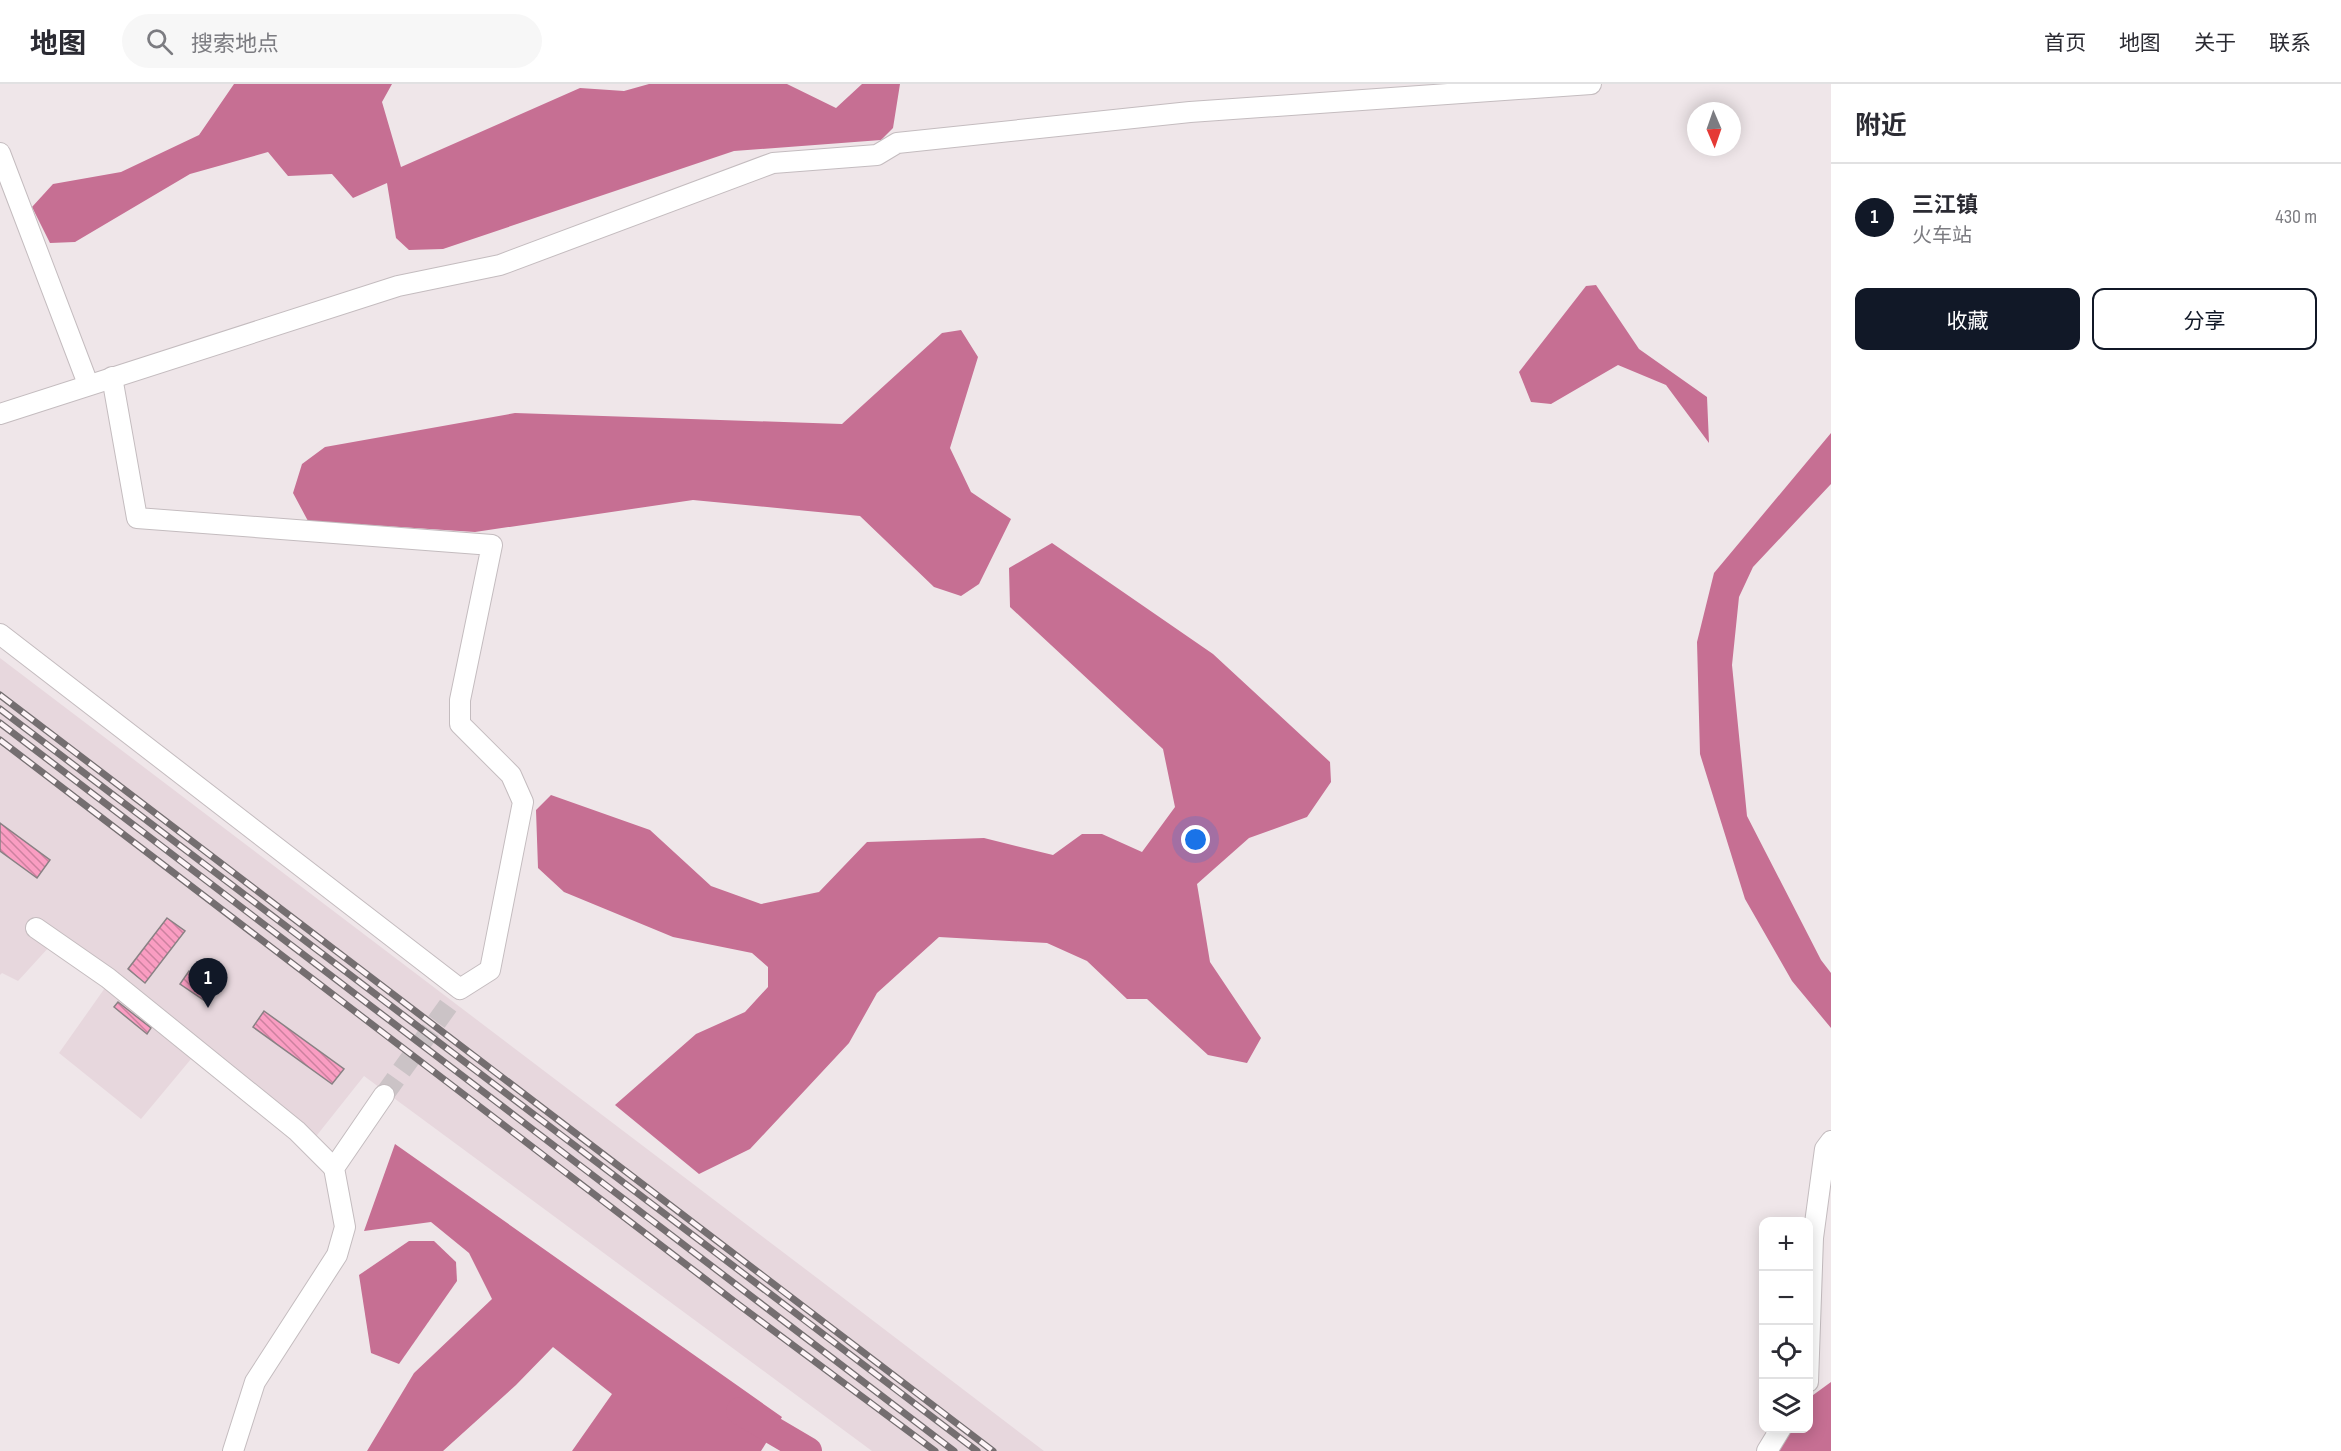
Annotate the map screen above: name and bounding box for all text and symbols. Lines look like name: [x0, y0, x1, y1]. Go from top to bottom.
search box: [122, 14, 542, 68]
icon: search: [143, 25, 176, 58]
text: 地图: [30, 28, 86, 61]
text: 搜索地点: [191, 31, 279, 58]
text: 首页: [2044, 31, 2086, 56]
text: 地图: [2119, 31, 2161, 56]
text: 关于: [2194, 31, 2236, 56]
text: 联系: [2269, 31, 2311, 56]
north arrow: [1687, 102, 1741, 156]
text: 附近: [1855, 111, 1907, 142]
text: 三江镇: [1912, 192, 1978, 219]
text: 1: [1871, 205, 1878, 229]
text: 430 m: [2275, 205, 2317, 229]
text: 火车站: [1912, 224, 1972, 248]
button: 收藏: [1855, 288, 2080, 350]
button: 分享: [2092, 288, 2317, 350]
your location: [1181, 825, 1210, 854]
pin: 1: [188, 958, 228, 1008]
map controls: [1759, 1217, 1813, 1433]
button: +: [1759, 1217, 1813, 1271]
button: −: [1759, 1271, 1813, 1325]
button: locate: [1759, 1325, 1813, 1379]
button: layers: [1759, 1379, 1813, 1433]

